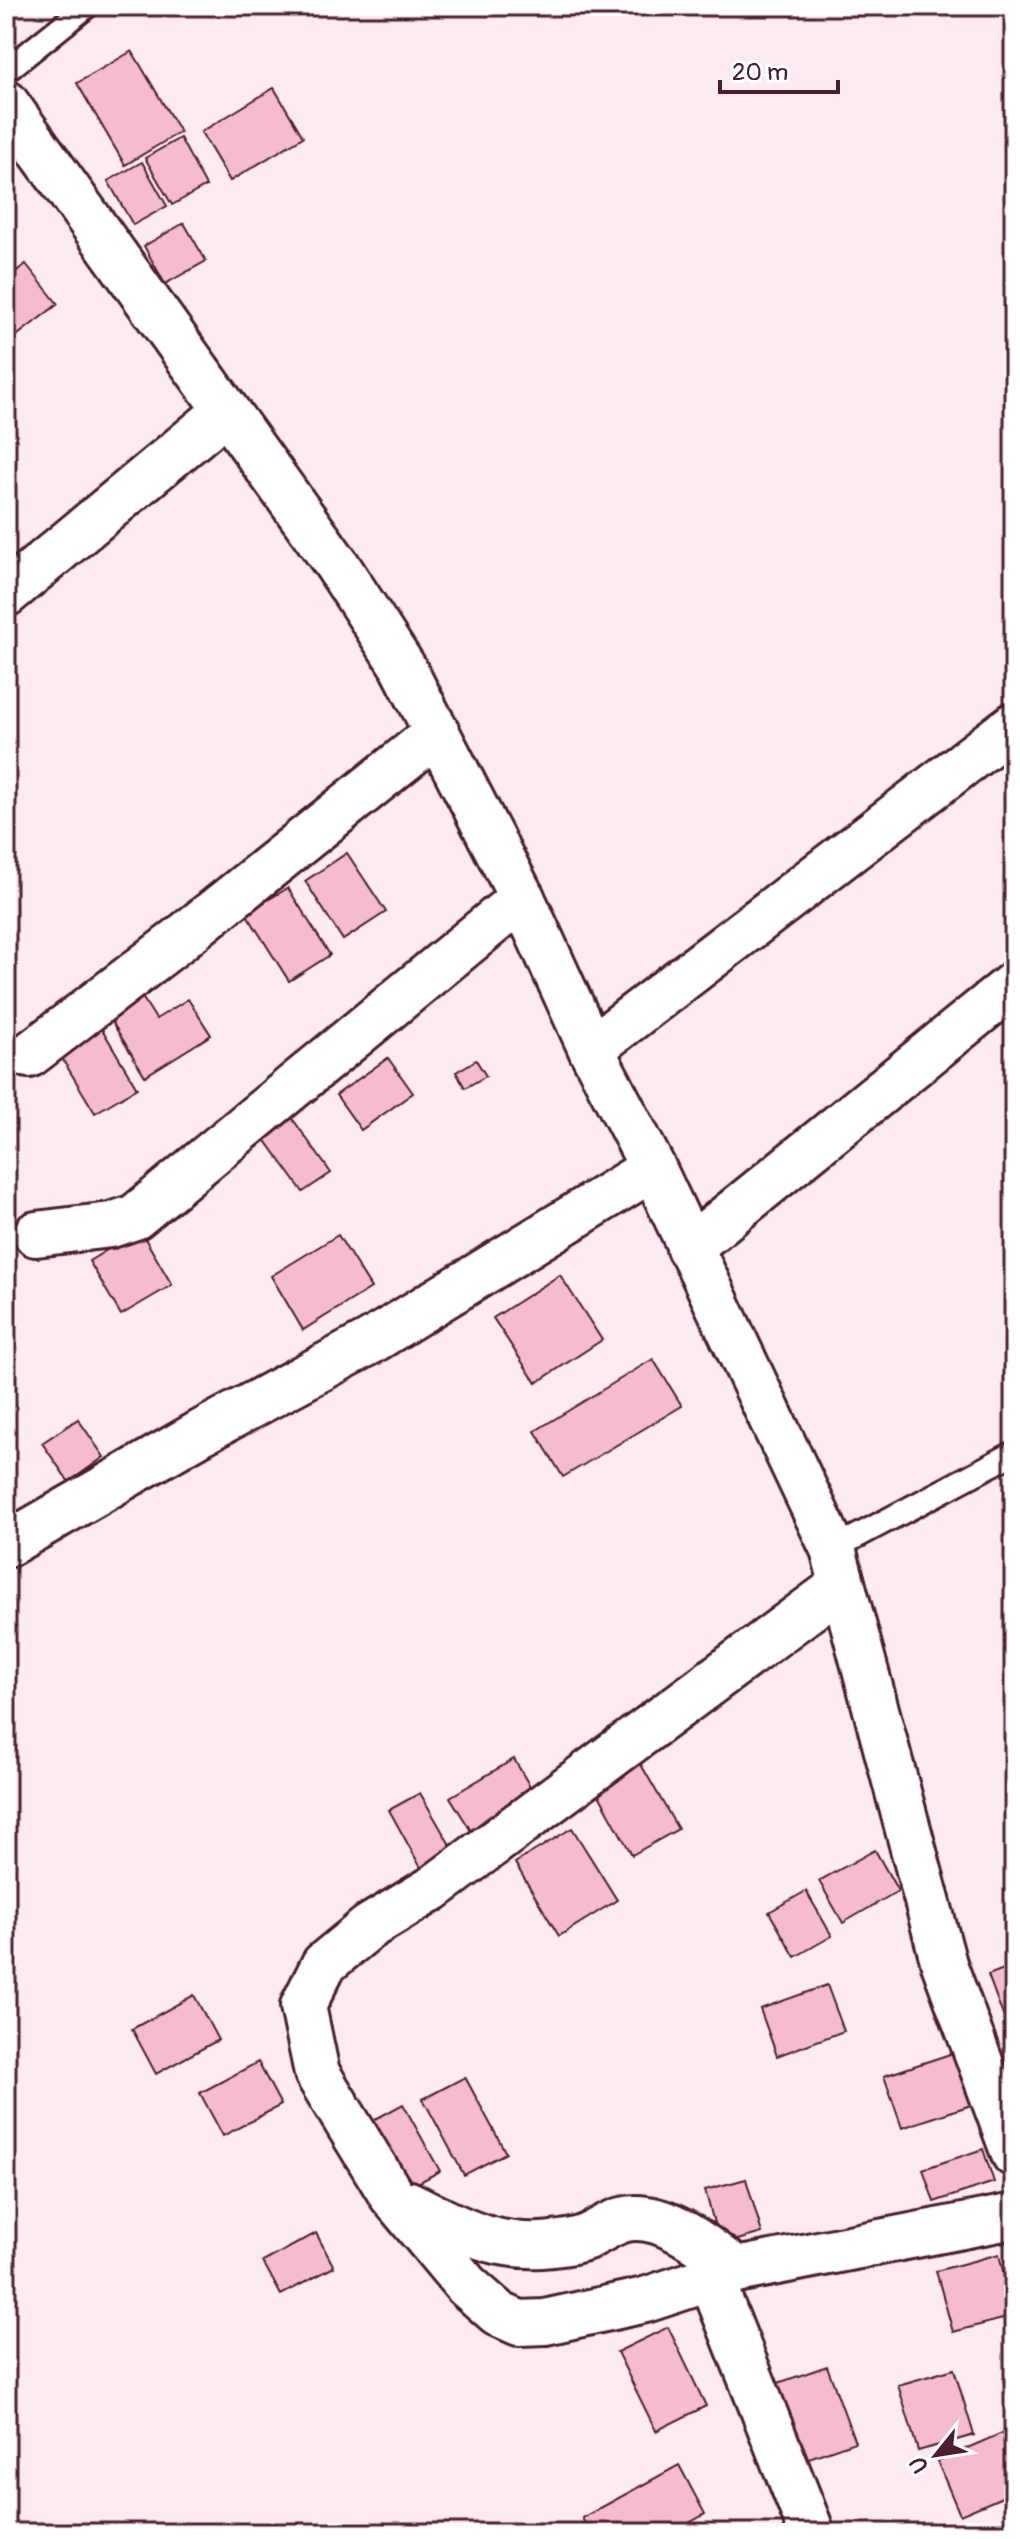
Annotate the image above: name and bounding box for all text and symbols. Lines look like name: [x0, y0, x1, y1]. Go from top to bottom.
scale bar: [720, 44, 838, 94]
text: 20 m: [732, 58, 788, 87]
north arrow: [896, 2415, 976, 2495]
text: U: [904, 2451, 935, 2478]

